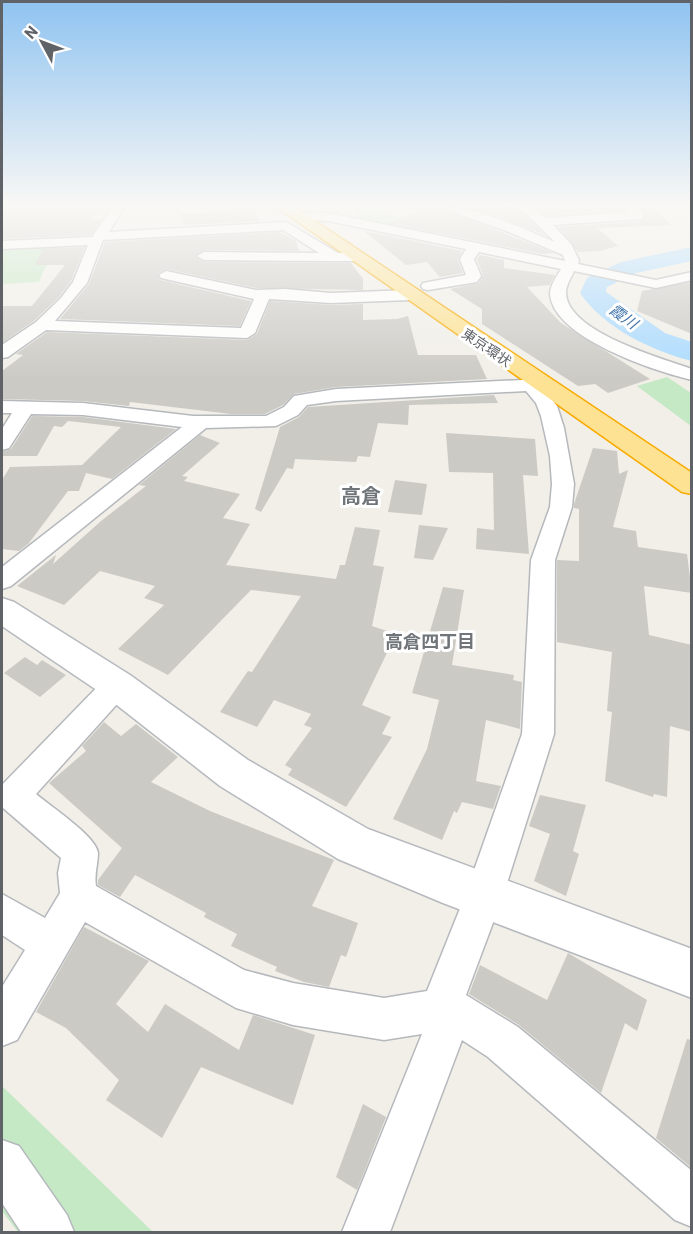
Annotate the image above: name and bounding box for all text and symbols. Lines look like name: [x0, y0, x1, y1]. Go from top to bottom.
north arrow: [12, 12, 72, 72]
text: N: [20, 22, 41, 42]
water label: 霞川: [607, 300, 643, 333]
street label: 東京環状: [459, 324, 515, 370]
district label: 高倉: [341, 483, 381, 507]
district label: 高倉四丁目: [385, 630, 475, 652]

